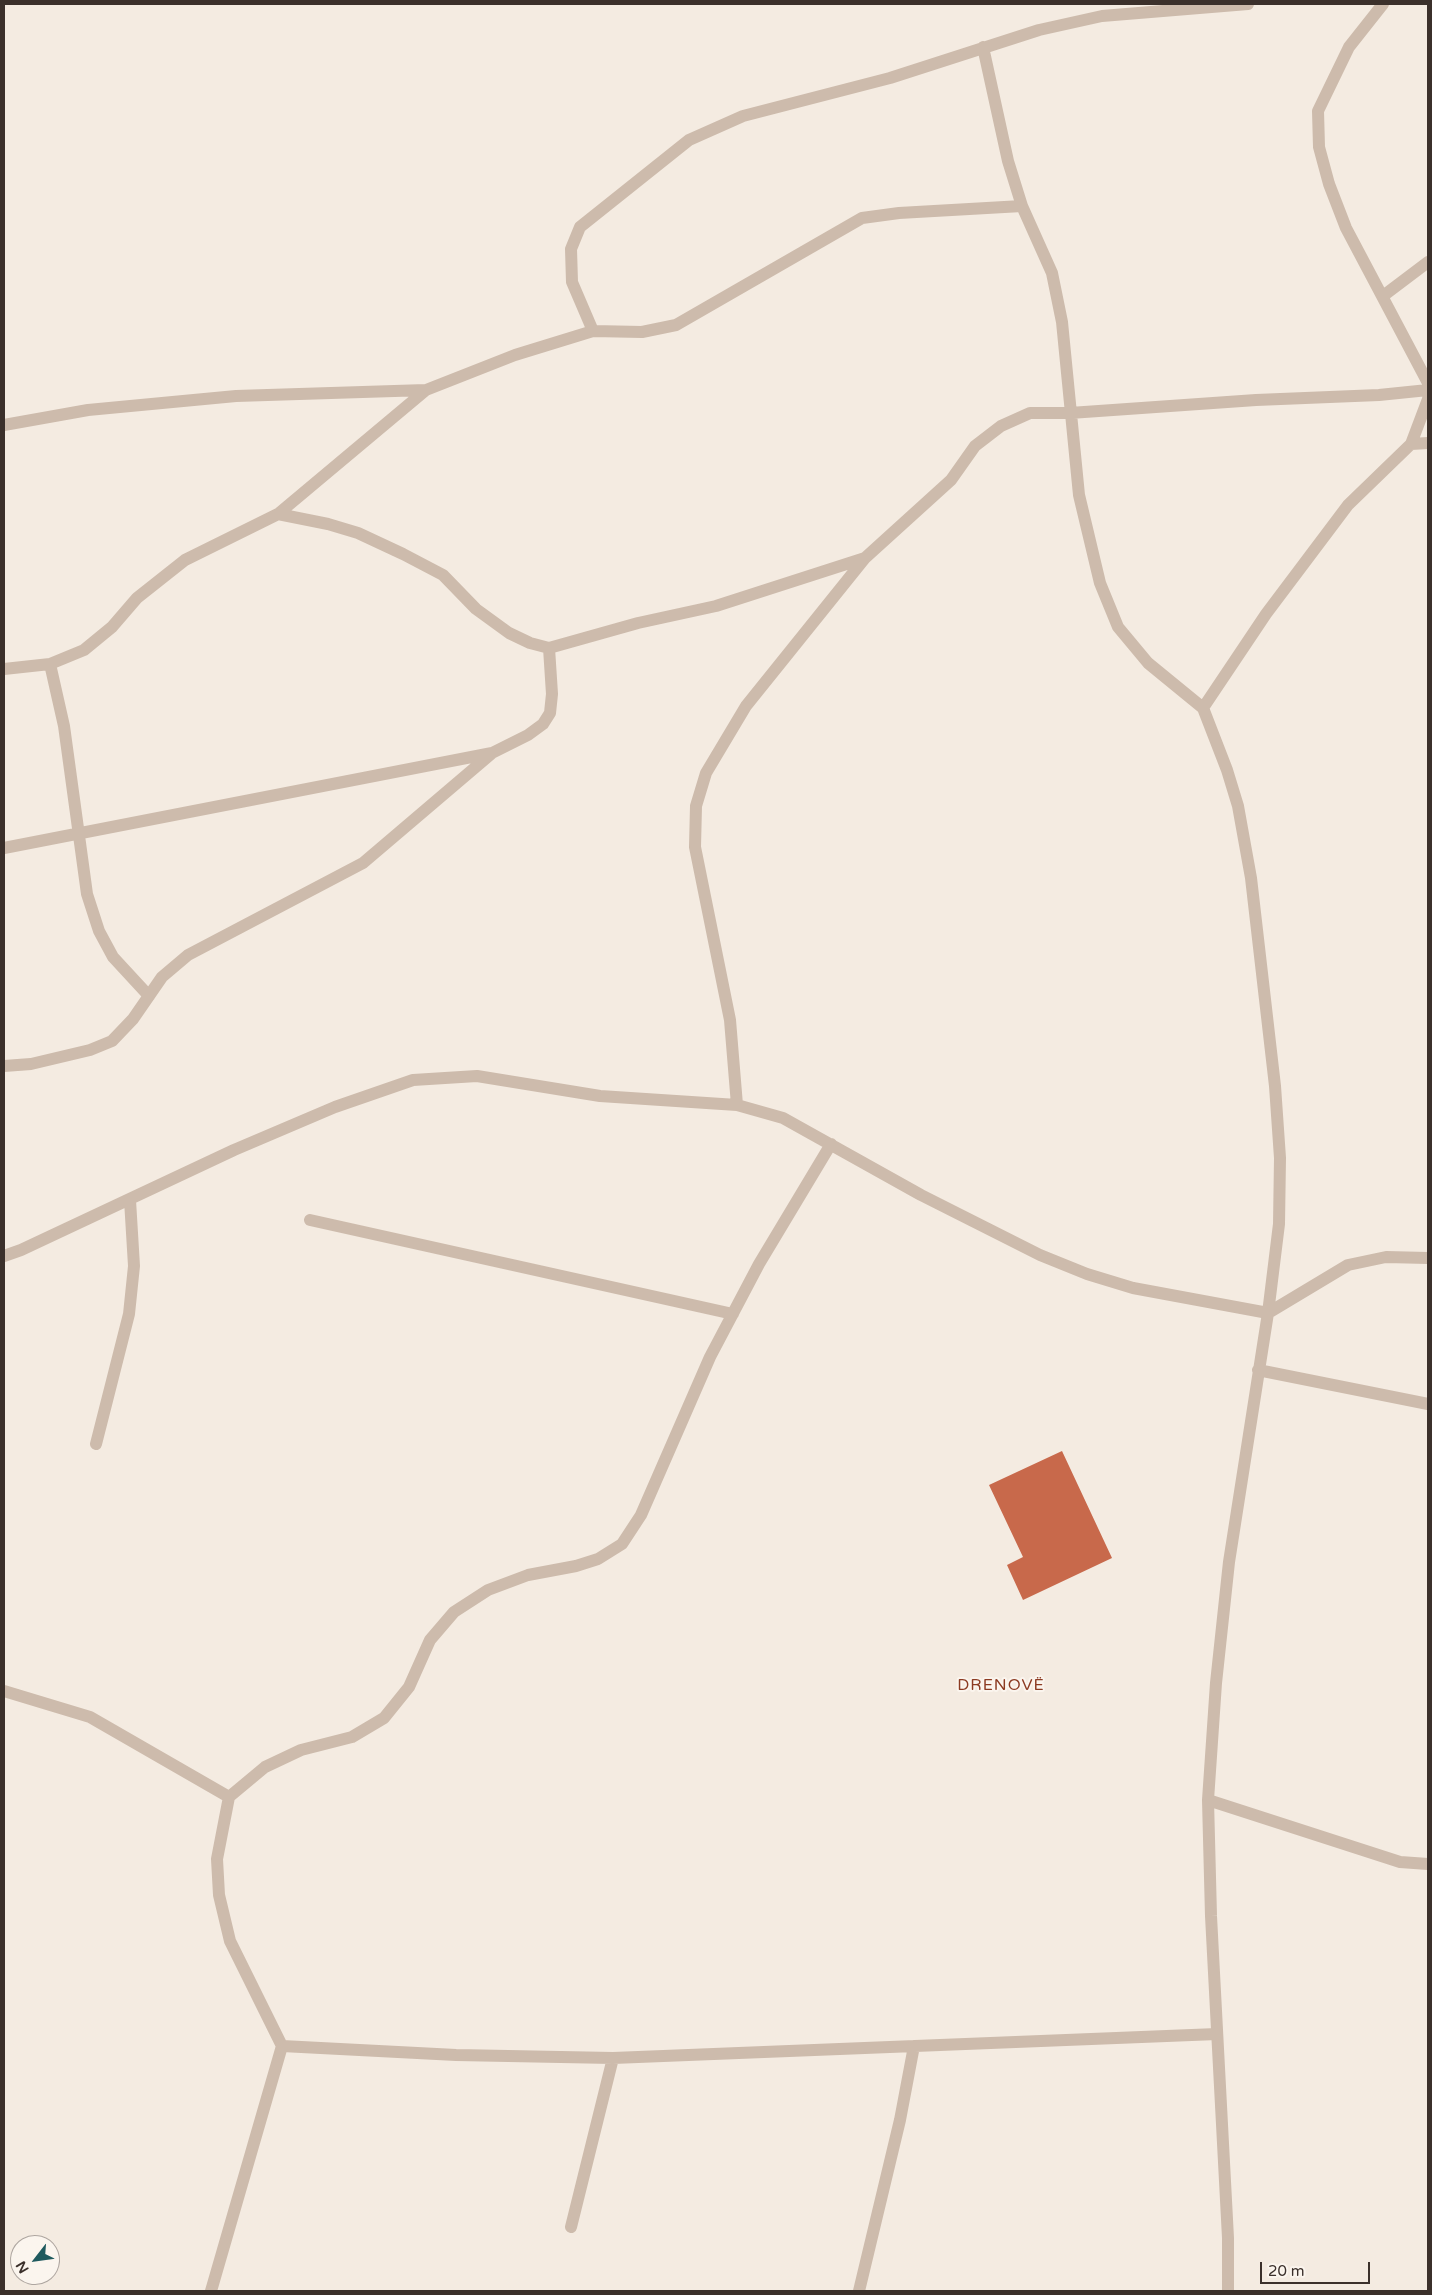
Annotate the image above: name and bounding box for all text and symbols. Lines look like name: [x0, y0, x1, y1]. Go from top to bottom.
district label: DRENOVË: [956, 1676, 1046, 1696]
north arrow: [10, 2235, 60, 2285]
scale bar: [1262, 2252, 1372, 2284]
text: N: [12, 2258, 33, 2276]
text: 20 m: [1268, 2262, 1305, 2280]

